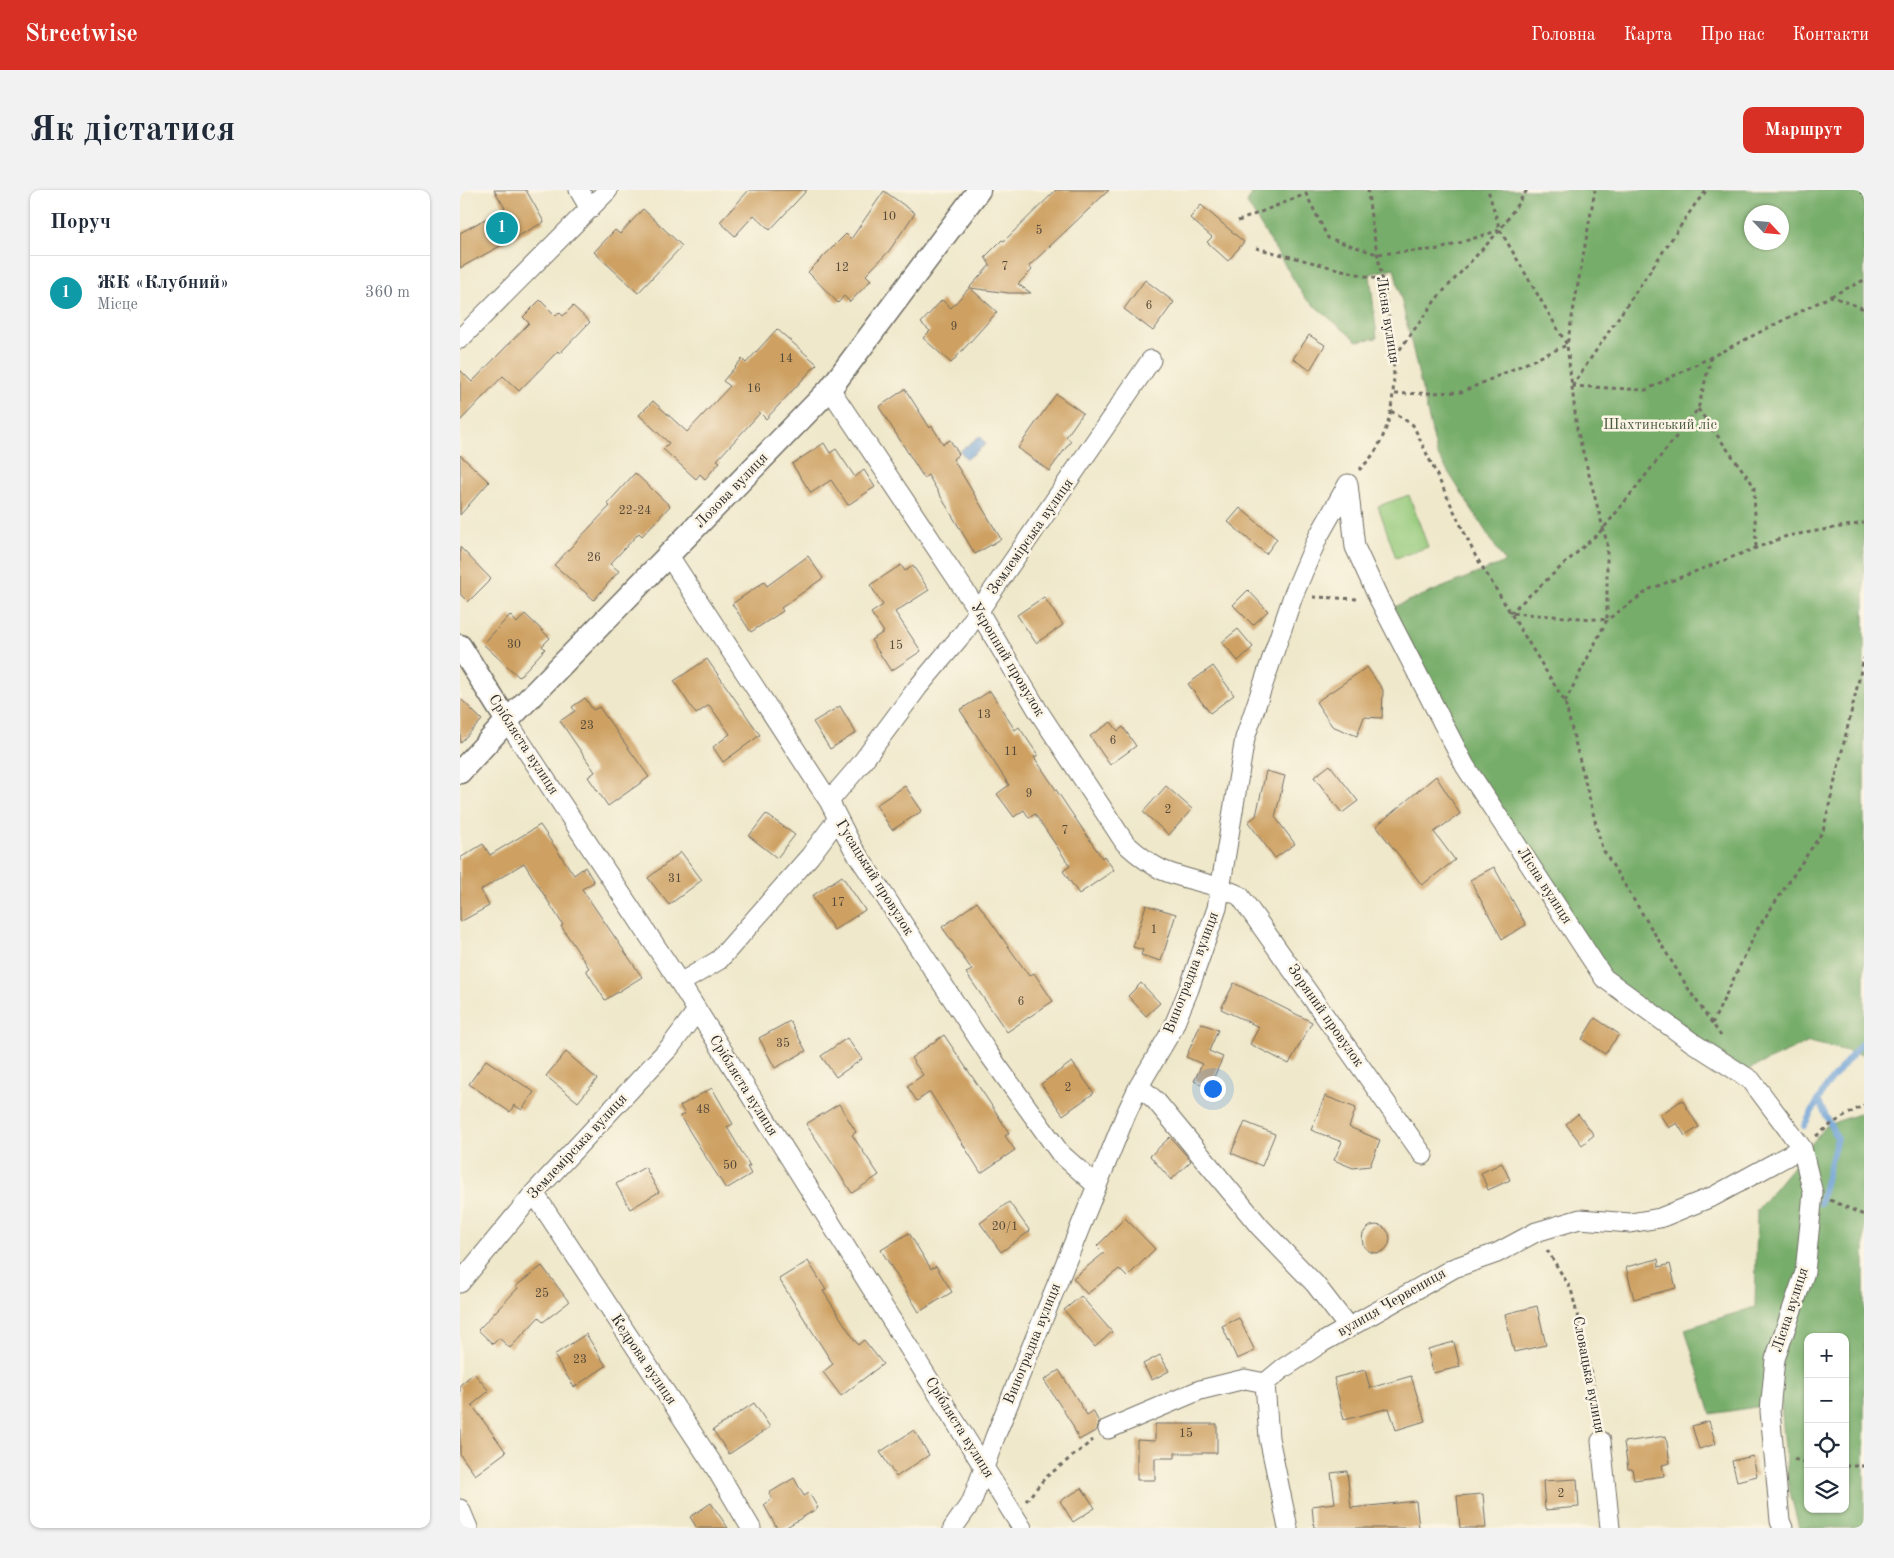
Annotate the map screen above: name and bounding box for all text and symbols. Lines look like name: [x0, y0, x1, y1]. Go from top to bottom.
text: Streetwise: [25, 23, 138, 47]
text: Головна: [1531, 26, 1596, 44]
text: Карта: [1624, 26, 1672, 44]
text: Про нас: [1700, 26, 1765, 44]
text: Контакти: [1793, 26, 1869, 44]
button: Маршрут: [1743, 107, 1864, 153]
text: Як дістатися: [30, 113, 235, 148]
north arrow: [1744, 205, 1789, 250]
pin: 1: [486, 209, 518, 247]
house number: 10: [882, 211, 896, 223]
text: Поруч: [50, 212, 111, 233]
house number: 5: [1036, 224, 1043, 237]
house number: 7: [1002, 261, 1008, 273]
house number: 12: [835, 262, 849, 274]
text: ЖК «Клубний»: [97, 274, 229, 293]
street label: Лісна вулиця: [1373, 275, 1401, 365]
text: 1: [61, 285, 71, 301]
text: 360 m: [365, 285, 410, 301]
text: Місце: [97, 297, 138, 313]
house number: 6: [1146, 300, 1153, 312]
house number: 9: [951, 321, 957, 333]
house number: 14: [779, 353, 793, 365]
house number: 16: [747, 383, 761, 395]
park label: Шахтинський ліс: [1603, 418, 1717, 433]
street label: Лозова вулиця: [693, 450, 772, 531]
street label: Землемірська вулиця: [985, 476, 1077, 598]
house number: 22-24: [619, 505, 651, 517]
house number: 26: [587, 552, 601, 564]
street label: Укропний провулок: [967, 600, 1047, 720]
house number: 30: [507, 639, 521, 651]
house number: 15: [889, 639, 903, 652]
street label: Срібляста вулиця: [485, 692, 561, 798]
house number: 13: [977, 709, 991, 721]
house number: 23: [580, 720, 594, 732]
house number: 6: [1110, 735, 1117, 747]
house number: 11: [1004, 746, 1018, 758]
house number: 9: [1026, 788, 1032, 800]
house number: 2: [1165, 804, 1171, 816]
street label: Гусацький провулок: [832, 817, 916, 939]
house number: 7: [1062, 825, 1068, 837]
street label: Лісна вулиця: [1514, 845, 1574, 927]
house number: 31: [668, 873, 682, 885]
house number: 17: [831, 897, 845, 909]
street label: Виноградна вулиця: [1162, 910, 1222, 1036]
house number: 1: [1151, 924, 1157, 936]
street label: Зоряний провулок: [1284, 962, 1366, 1070]
house number: 6: [1018, 996, 1025, 1008]
street label: Срібляста вулиця: [706, 1033, 780, 1139]
house number: 35: [776, 1037, 790, 1050]
your location: [1200, 1076, 1226, 1102]
house number: 2: [1065, 1082, 1071, 1094]
street label: Землемірська вулиця: [526, 1091, 631, 1202]
house number: 48: [696, 1104, 710, 1116]
house number: 50: [723, 1159, 737, 1172]
house number: 20/1: [992, 1221, 1018, 1233]
street label: вулиця Червениця: [1335, 1266, 1449, 1340]
street label: Лісна вулиця: [1770, 1266, 1812, 1354]
street label: Виноградна вулиця: [1002, 1281, 1064, 1407]
house number: 25: [535, 1287, 549, 1300]
street label: Кедрова вулиця: [607, 1312, 679, 1408]
street label: Словацька вулиця: [1569, 1315, 1607, 1435]
map controls: [1804, 1333, 1849, 1513]
button: +: [1804, 1333, 1849, 1378]
house number: 23: [573, 1354, 587, 1366]
street label: Срібляста вулиця: [922, 1375, 996, 1481]
button: −: [1804, 1378, 1849, 1423]
button: locate: [1804, 1423, 1849, 1468]
house number: 15: [1179, 1427, 1193, 1440]
button: layers: [1804, 1468, 1849, 1513]
house number: 2: [1558, 1488, 1564, 1500]

